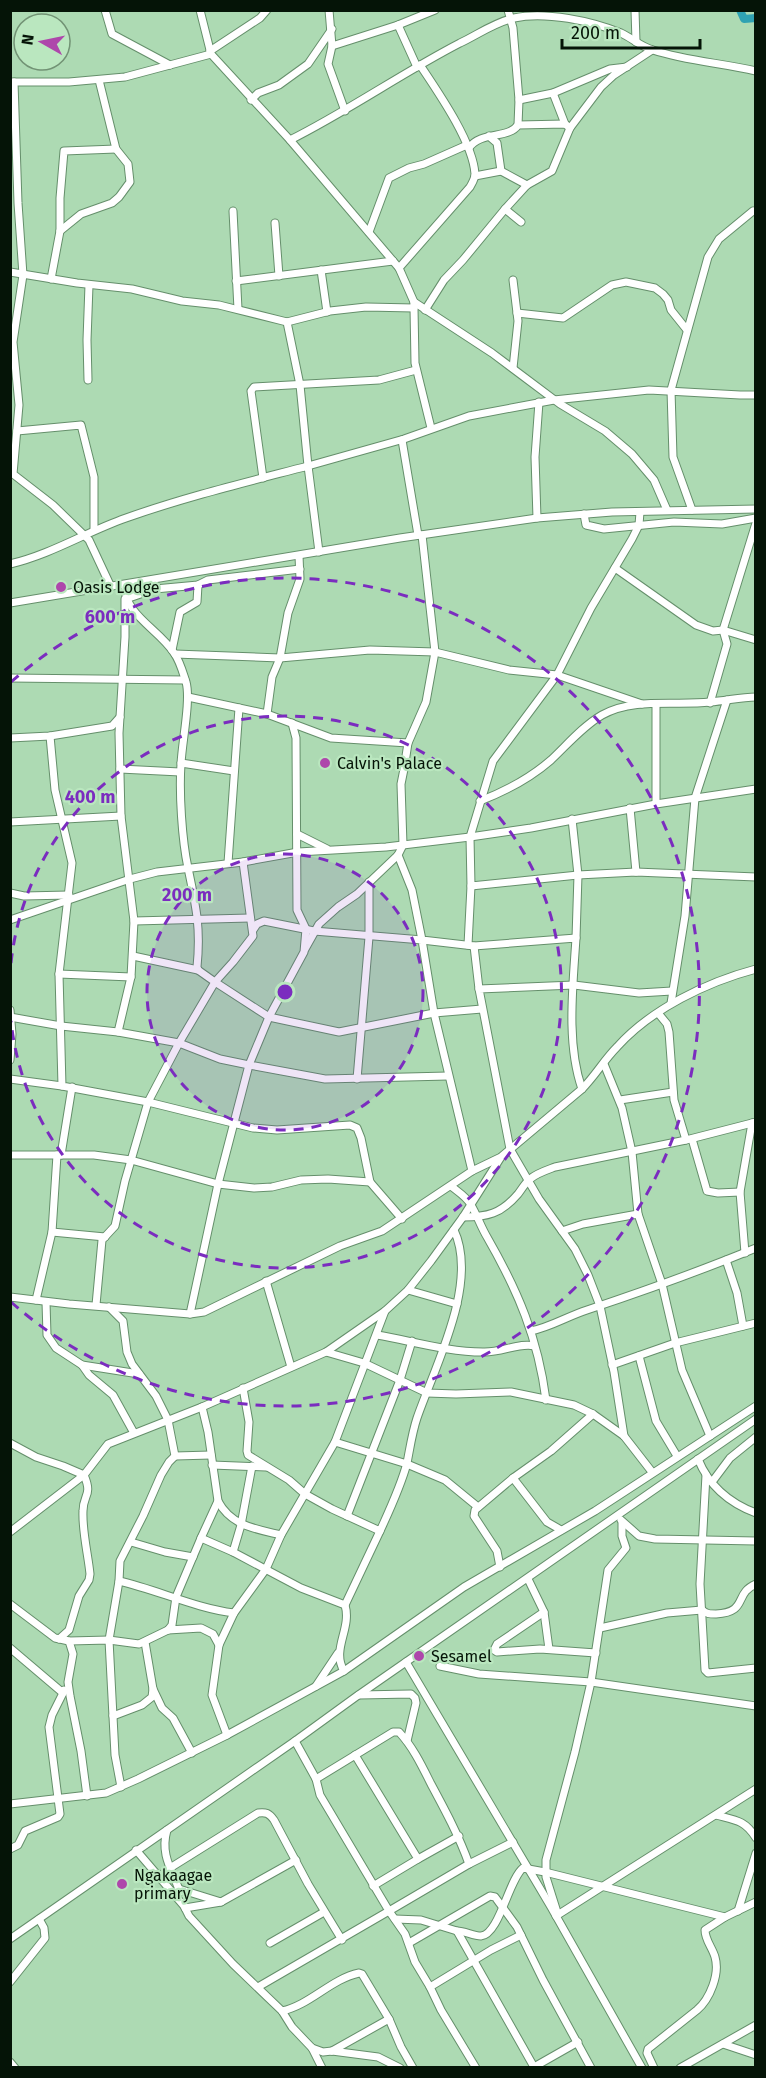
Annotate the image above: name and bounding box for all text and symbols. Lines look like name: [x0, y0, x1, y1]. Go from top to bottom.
north arrow: [12, 12, 72, 72]
scale bar: [562, 12, 700, 50]
text: 200 m: [571, 22, 620, 44]
text: N: [17, 33, 38, 46]
place label: Oasis Lodge: [73, 578, 159, 597]
marker: Oasis Lodge: [54, 580, 68, 594]
text: 600 m: [85, 606, 135, 628]
place label: Calvin's Palace: [337, 754, 442, 773]
marker: Calvin's Palace: [318, 756, 332, 770]
text: 400 m: [65, 786, 115, 808]
text: 200 m: [162, 884, 212, 906]
centre of rings: [275, 982, 295, 1002]
place label: Sesamel: [431, 1647, 492, 1666]
marker: Sesamel: [412, 1649, 426, 1663]
place label: Ngakaagae primary: [134, 1866, 212, 1903]
marker: Ngakaagae primary: [115, 1877, 129, 1891]

